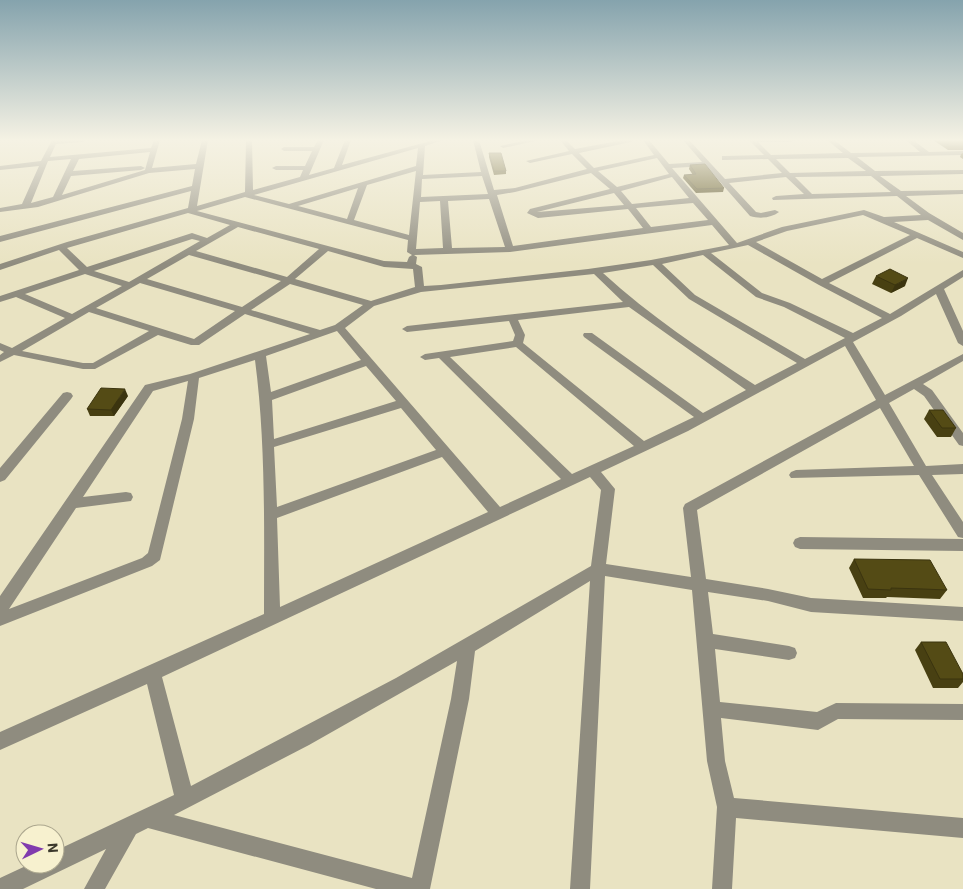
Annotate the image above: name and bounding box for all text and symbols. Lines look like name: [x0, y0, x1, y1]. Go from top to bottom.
north arrow: [15, 824, 65, 874]
text: N: [44, 842, 62, 854]

